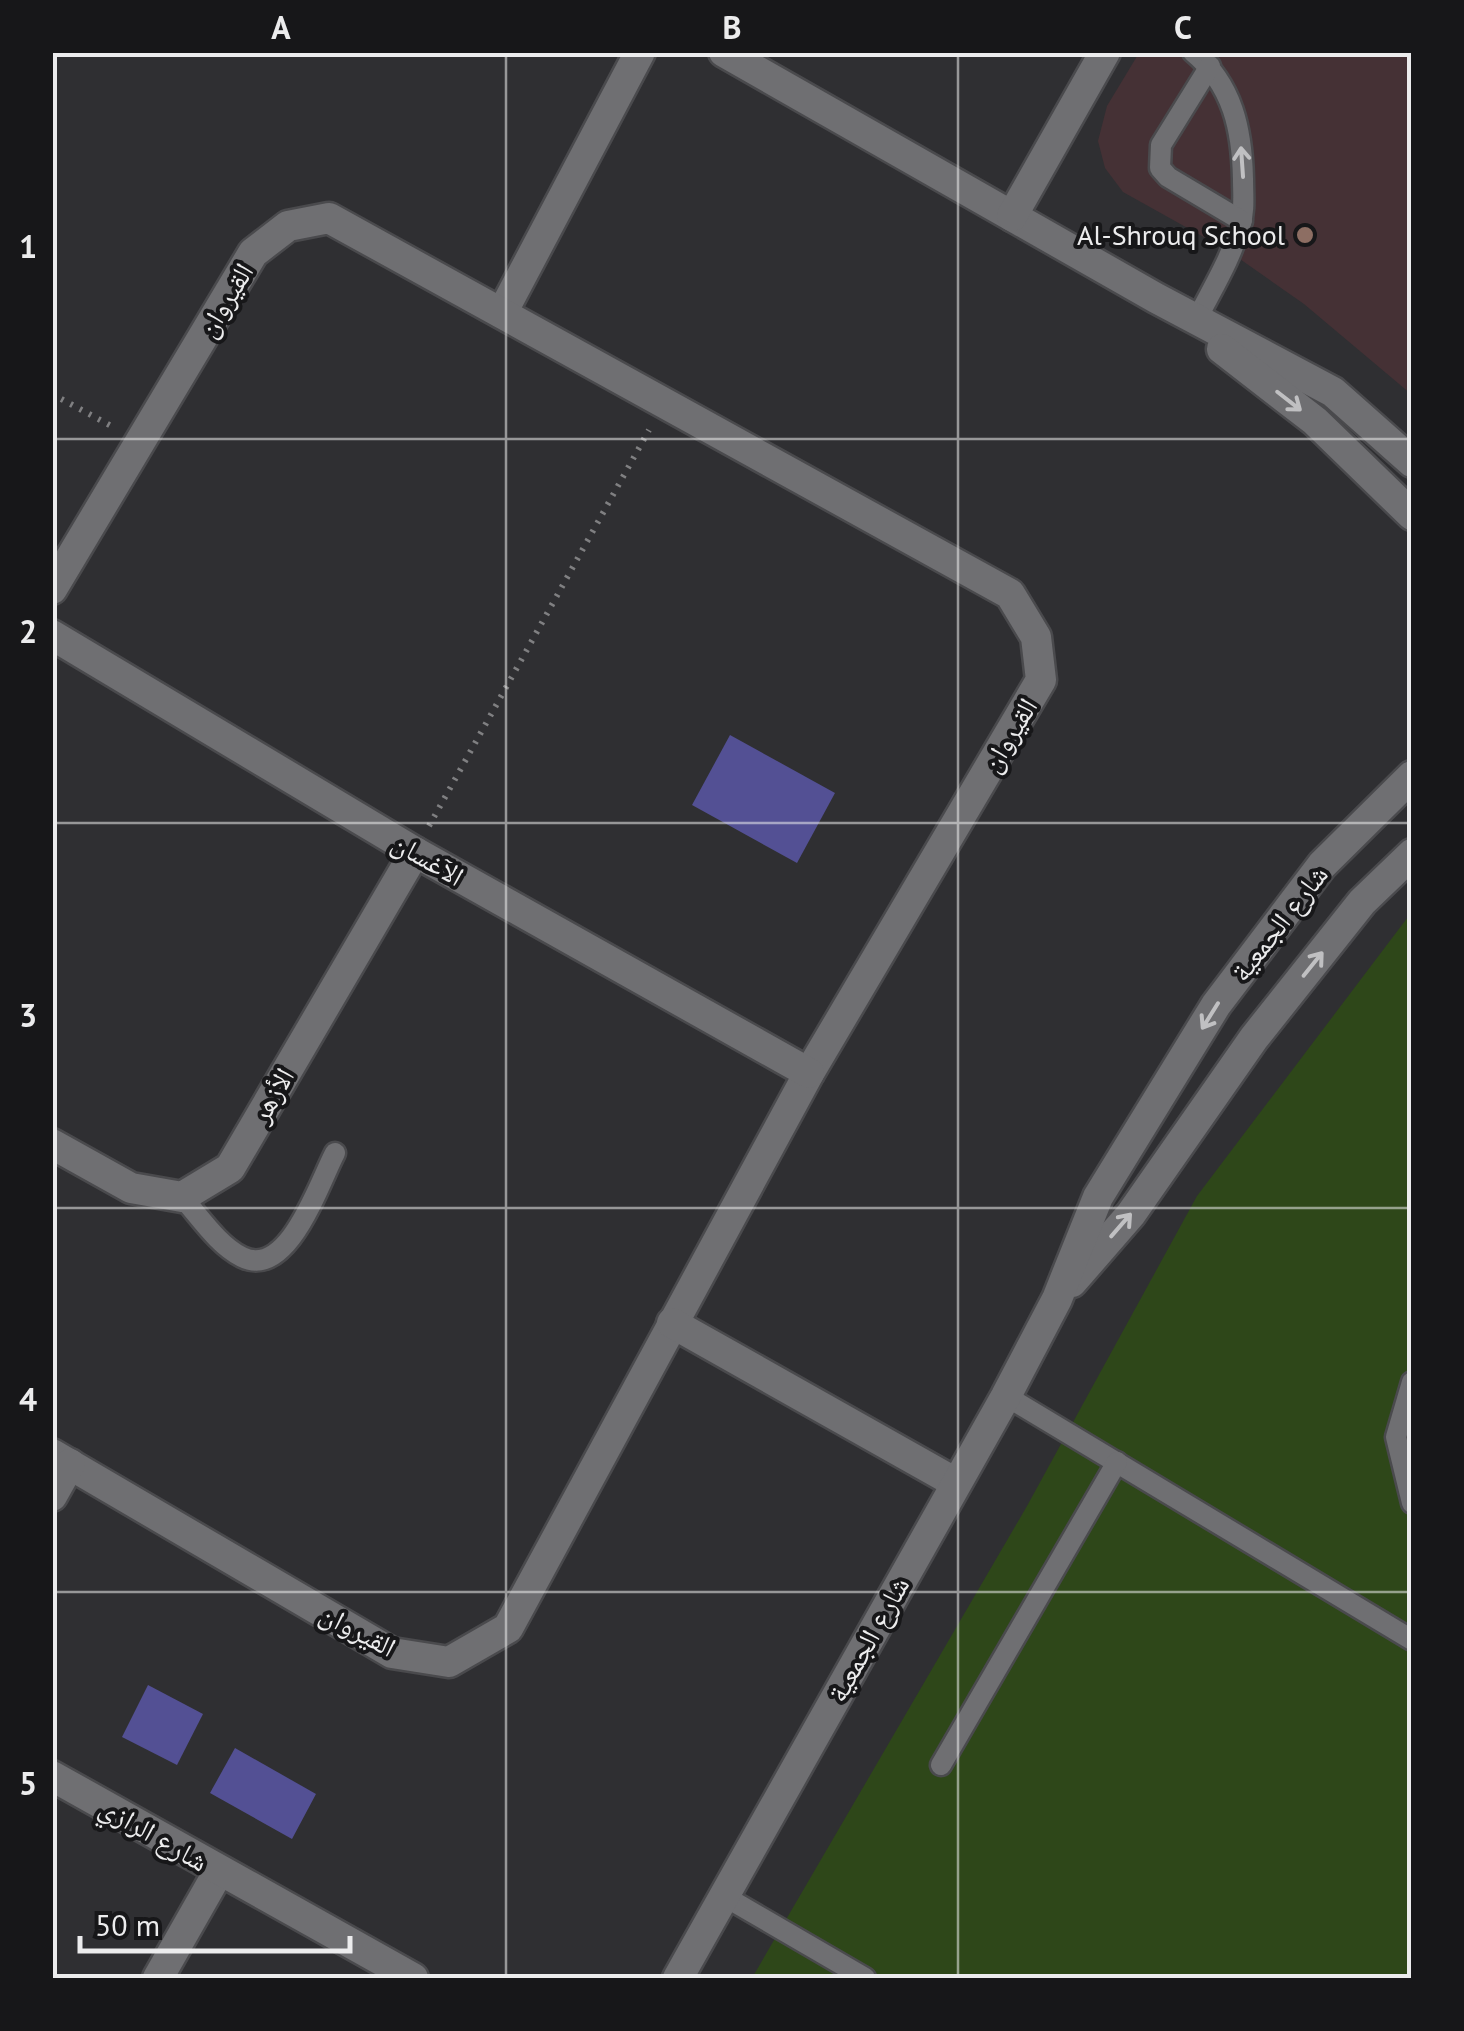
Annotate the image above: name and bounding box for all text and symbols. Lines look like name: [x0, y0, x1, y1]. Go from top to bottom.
text: A: [271, 6, 291, 48]
text: B: [723, 6, 741, 48]
text: C: [1174, 6, 1192, 48]
one-way arrow: [1232, 146, 1251, 178]
place label: Al-Shrouq School: [1077, 216, 1285, 253]
marker: Al-Shrouq School: [1294, 224, 1316, 246]
text: 1: [19, 225, 37, 267]
street label: القيروان: [188, 255, 261, 344]
one-way arrow: [1275, 389, 1301, 411]
text: 2: [19, 610, 37, 652]
street label: القيروان: [972, 690, 1045, 779]
street label: الآغسان: [385, 823, 471, 894]
street label: شارع الجمعية: [1222, 857, 1336, 988]
one-way arrow: [1302, 951, 1324, 977]
text: 3: [19, 994, 37, 1036]
one-way arrow: [1200, 1001, 1220, 1030]
street label: الأزهر: [241, 1061, 302, 1130]
one-way arrow: [1109, 1213, 1131, 1239]
text: 4: [19, 1378, 37, 1420]
street label: شارع الجمعية: [818, 1570, 917, 1708]
street label: القيروان: [314, 1594, 403, 1665]
text: 5: [19, 1762, 37, 1804]
street label: شارع الرازي: [91, 1788, 215, 1884]
scale bar: [80, 1891, 350, 1953]
text: 50 m: [95, 1905, 160, 1944]

